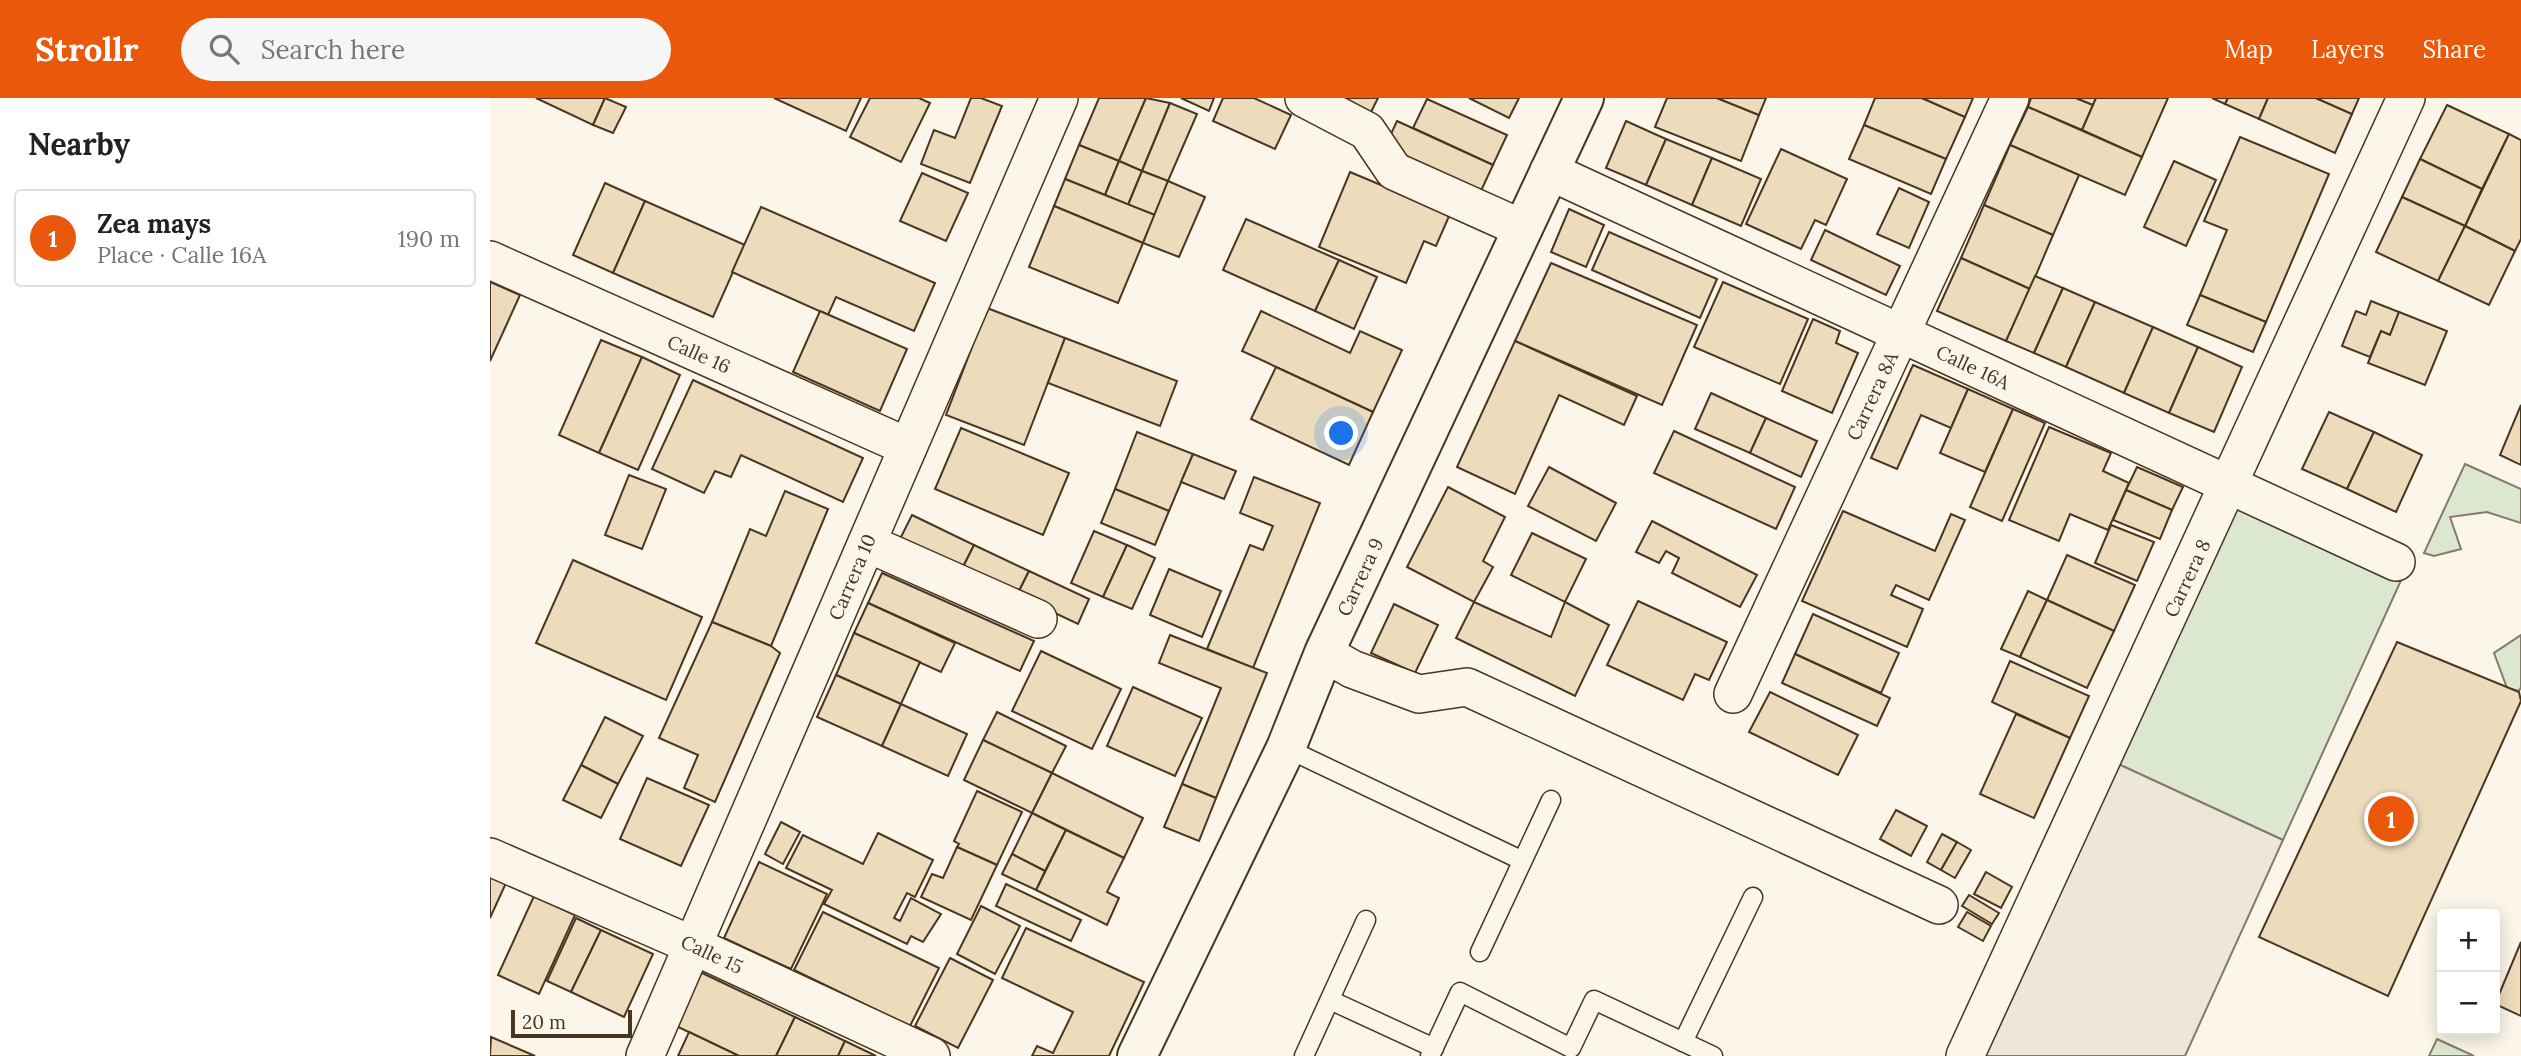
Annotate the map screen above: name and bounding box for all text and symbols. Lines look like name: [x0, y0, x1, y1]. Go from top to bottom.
search box: [181, 18, 671, 81]
text: Strollr: [35, 28, 139, 70]
icon: search: [205, 30, 243, 68]
text: Search here: [261, 33, 405, 66]
text: Map: [2224, 34, 2273, 65]
text: Layers: [2311, 34, 2384, 65]
text: Share: [2422, 34, 2486, 65]
text: Nearby: [28, 125, 130, 163]
text: Zea mays: [97, 207, 211, 240]
text: 1: [48, 224, 58, 253]
text: 190 m: [397, 224, 460, 253]
text: Place · Calle 16A: [97, 240, 266, 269]
street label: Calle 16: [664, 329, 734, 379]
street label: Calle 16A: [1932, 340, 2015, 395]
street label: Carrera 8A: [1841, 347, 1903, 444]
your location: [1324, 416, 1358, 450]
street label: Carrera 10: [823, 530, 881, 624]
street label: Carrera 9: [1331, 534, 1389, 620]
street label: Carrera 8: [2159, 535, 2215, 621]
pin: 1: [2368, 793, 2414, 845]
map controls: [2437, 909, 2500, 1035]
button: +: [2437, 909, 2500, 972]
street label: Calle 15: [677, 929, 747, 979]
button: −: [2437, 972, 2500, 1035]
scale bar: [511, 1007, 632, 1039]
text: 20 m: [522, 1010, 566, 1034]

